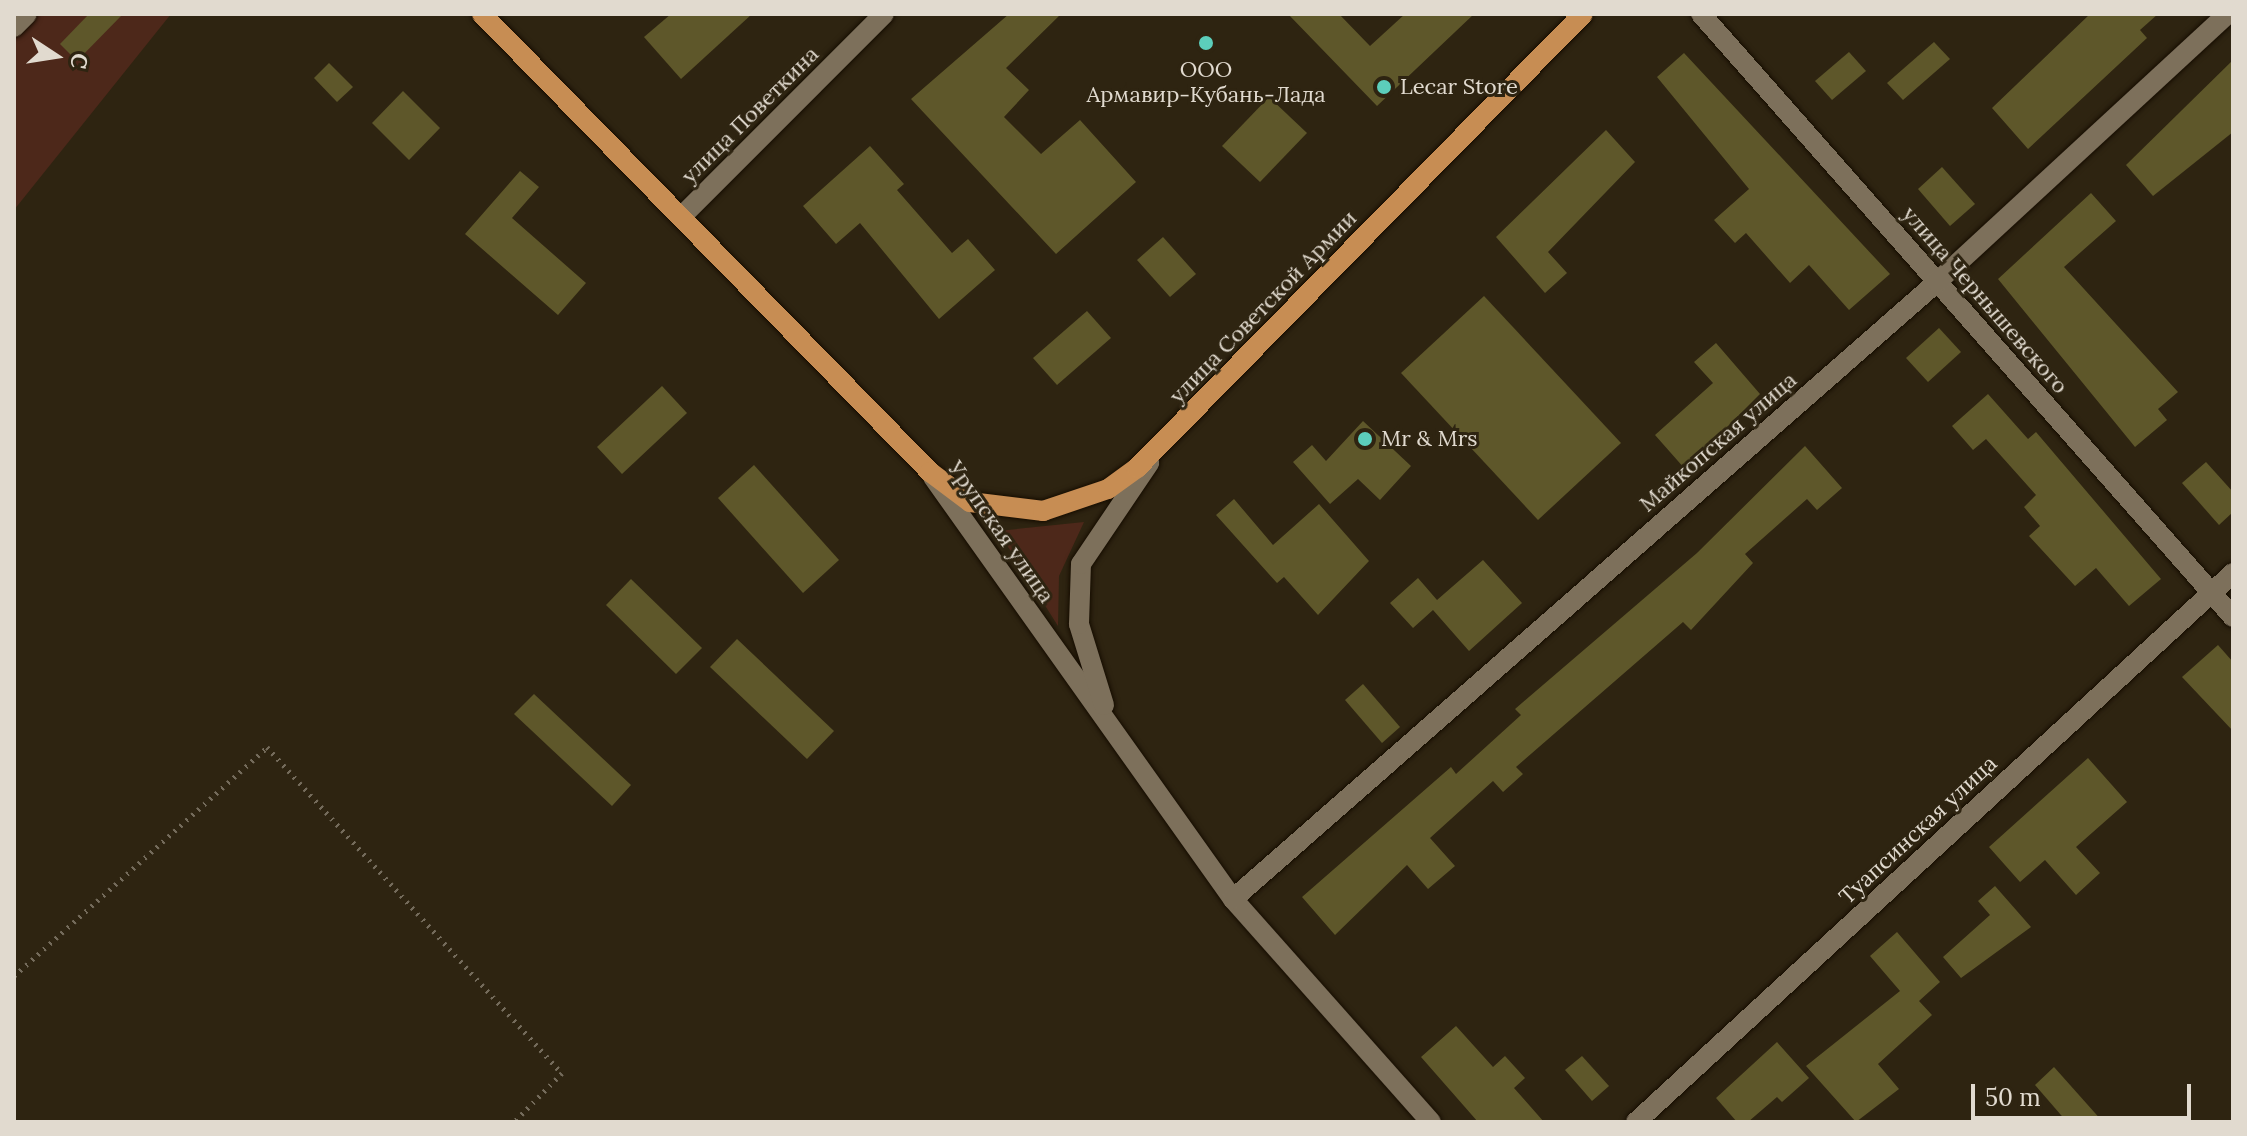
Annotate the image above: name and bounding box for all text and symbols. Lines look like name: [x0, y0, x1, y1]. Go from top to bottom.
north arrow: [16, 16, 96, 96]
marker: ООО Армавир-Кубань-Лада: [1197, 34, 1215, 52]
street label: улица Поветкина: [676, 41, 824, 189]
text: С: [64, 51, 95, 71]
place label: ООО Армавир-Кубань-Лада: [1086, 56, 1326, 108]
place label: Lecar Store: [1400, 74, 1518, 100]
marker: Lecar Store: [1375, 78, 1393, 96]
street label: улица Чернышевского: [1896, 201, 2074, 399]
street label: улица Советской Армии: [1164, 205, 1362, 409]
street label: Майкопская улица: [1634, 367, 1802, 517]
place label: Mr & Mrs: [1381, 426, 1477, 452]
marker: Mr & Mrs: [1356, 430, 1374, 448]
street label: Урупская улица: [942, 456, 1060, 608]
street label: Туапсинская улица: [1834, 750, 2002, 910]
scale bar: [1975, 1068, 2195, 1118]
text: 50 m: [1985, 1082, 2041, 1113]

